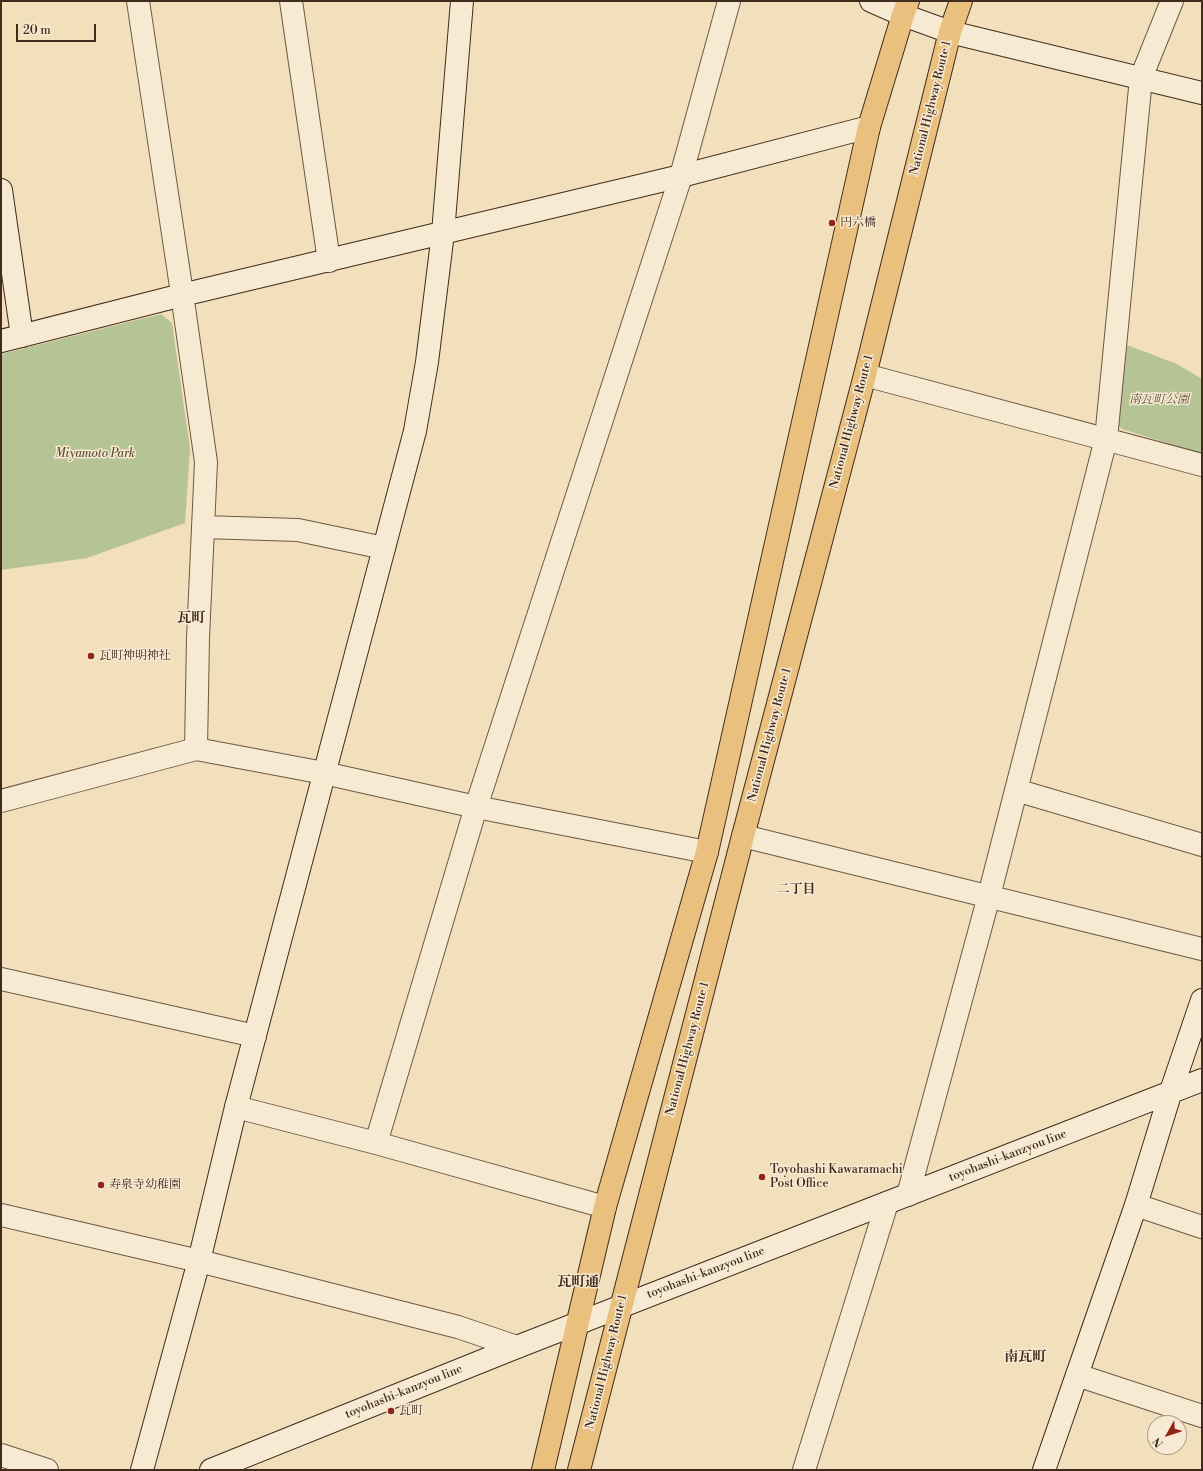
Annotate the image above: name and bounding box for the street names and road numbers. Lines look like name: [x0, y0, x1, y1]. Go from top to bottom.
street label: National Highway Route 1: [907, 39, 955, 177]
street label: National Highway Route 1: [827, 353, 877, 491]
street label: National Highway Route 1: [745, 666, 795, 804]
street label: National Highway Route 1: [663, 980, 713, 1118]
street label: toyohashi-kanzyou line: [947, 1127, 1069, 1185]
street label: toyohashi-kanzyou line: [645, 1244, 767, 1302]
street label: National Highway Route 1: [583, 1293, 631, 1431]
street label: toyohashi-kanzyou line: [343, 1362, 465, 1422]

